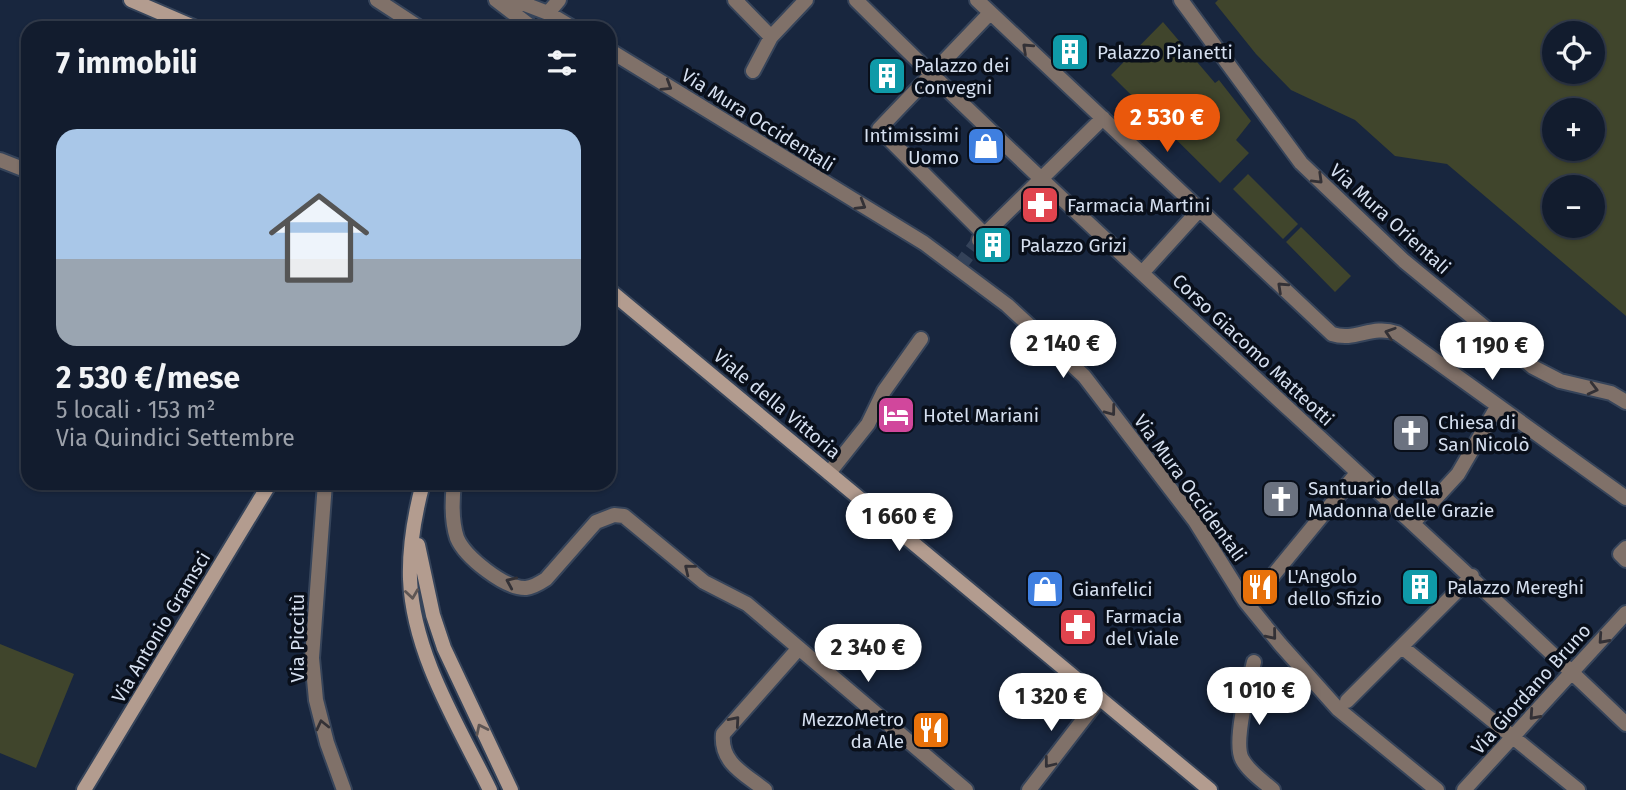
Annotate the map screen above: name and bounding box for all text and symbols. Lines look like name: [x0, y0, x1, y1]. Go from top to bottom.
map controls: [1542, 21, 1605, 238]
button: locate: [1542, 21, 1605, 84]
building icon: Palazzo Pianetti: [1049, 31, 1091, 73]
place label: Palazzo Pianetti: [1097, 41, 1233, 64]
one-way arrow: [1022, 43, 1035, 56]
icon: filters: [543, 44, 581, 82]
text: 7 immobili: [56, 45, 198, 81]
place label: Palazzo dei Convegni: [914, 54, 1010, 99]
building icon: Palazzo dei Convegni: [866, 55, 908, 97]
street label: Via Mura Occidentali: [677, 64, 839, 176]
one-way arrow: [660, 78, 673, 91]
pin: 2 530 €: [1102, 94, 1232, 154]
button: +: [1542, 98, 1605, 161]
text: 2 530 €: [1130, 103, 1204, 131]
place label: Intimissimi Uomo: [864, 124, 959, 169]
shop icon: Intimissimi Uomo: [965, 125, 1007, 167]
street label: Via Mura Orientali: [1325, 159, 1455, 279]
one-way arrow: [1310, 170, 1323, 183]
icon: home: [256, 175, 382, 301]
button: −: [1542, 175, 1605, 238]
pharmacy icon: Farmacia Martini: [1019, 184, 1061, 226]
place label: Farmacia Martini: [1067, 194, 1210, 217]
one-way arrow: [854, 197, 867, 210]
building icon: Palazzo Grizi: [972, 224, 1014, 266]
place label: Palazzo Grizi: [1020, 234, 1127, 257]
street label: Corso Giacomo Matteotti: [1167, 269, 1339, 431]
one-way arrow: [1278, 283, 1291, 296]
pin: 2 140 €: [998, 320, 1128, 380]
pin: 1 190 €: [1427, 322, 1557, 382]
one-way arrow: [1384, 327, 1397, 341]
text: 2 140 €: [1026, 329, 1100, 357]
text: 1 190 €: [1456, 331, 1528, 359]
street label: Viale della Vittoria: [709, 344, 845, 464]
text: 2 530 €/mese: [56, 360, 240, 396]
one-way arrow: [1587, 381, 1599, 395]
hotel icon: Hotel Mariani: [875, 394, 917, 436]
text: 5 locali · 153 m²: [56, 396, 215, 424]
one-way arrow: [1102, 403, 1115, 415]
place label: Hotel Mariani: [923, 404, 1039, 427]
street label: Via Mura Occidentali: [1129, 410, 1251, 566]
place label: Chiesa di San Nicolò: [1438, 411, 1530, 456]
church icon: Chiesa di San Nicolò: [1390, 412, 1432, 454]
text: Via Quindici Settembre: [56, 424, 295, 452]
place label: Santuario della Madonna delle Grazie: [1308, 477, 1494, 522]
church icon: Santuario della Madonna delle Grazie: [1260, 478, 1302, 520]
pin: 1 660 €: [834, 494, 964, 553]
text: 1 660 €: [862, 502, 936, 530]
street label: Via Antonio Gramsci: [107, 547, 215, 707]
one-way arrow: [684, 565, 697, 577]
place label: L'Angolo dello Sfizio: [1287, 565, 1382, 610]
restaurant icon: L'Angolo dello Sfizio: [1239, 566, 1281, 608]
building icon: Palazzo Mereghi: [1399, 566, 1441, 608]
shop icon: Gianfelici: [1024, 568, 1066, 610]
one-way arrow: [506, 576, 518, 590]
place label: Palazzo Mereghi: [1447, 576, 1584, 599]
place label: Gianfelici: [1072, 578, 1153, 601]
one-way arrow: [405, 588, 420, 600]
street label: Via Piccitù: [286, 594, 309, 682]
place label: Farmacia del Viale: [1105, 605, 1182, 650]
pharmacy icon: Farmacia del Viale: [1057, 606, 1099, 648]
street label: Via Giordano Bruno: [1466, 619, 1596, 759]
pin: 2 340 €: [803, 624, 933, 684]
one-way arrow: [1264, 627, 1277, 639]
one-way arrow: [1598, 631, 1611, 644]
text: 2 340 €: [831, 633, 905, 661]
pin: 1 010 €: [1194, 668, 1324, 727]
pin: 1 320 €: [986, 674, 1116, 733]
text: 1 010 €: [1223, 676, 1295, 704]
text: 1 320 €: [1015, 682, 1087, 710]
one-way arrow: [1530, 707, 1542, 720]
place label: MezzoMetro da Ale: [802, 708, 904, 753]
restaurant icon: MezzoMetro da Ale: [910, 709, 952, 751]
one-way arrow: [727, 716, 739, 729]
one-way arrow: [316, 720, 331, 732]
one-way arrow: [475, 724, 489, 736]
one-way arrow: [1045, 756, 1058, 768]

